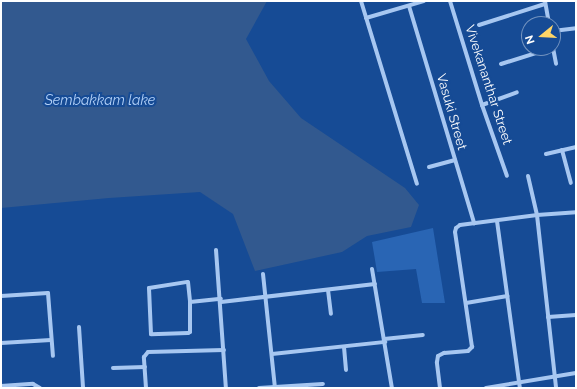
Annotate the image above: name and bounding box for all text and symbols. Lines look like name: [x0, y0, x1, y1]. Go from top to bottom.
north arrow: [521, 16, 561, 56]
street label: Vivekananthar Street: [461, 23, 515, 147]
text: N: [523, 34, 538, 46]
street label: Vasuki Street: [433, 72, 469, 152]
water label: Sembakkam lake: [45, 92, 155, 108]

